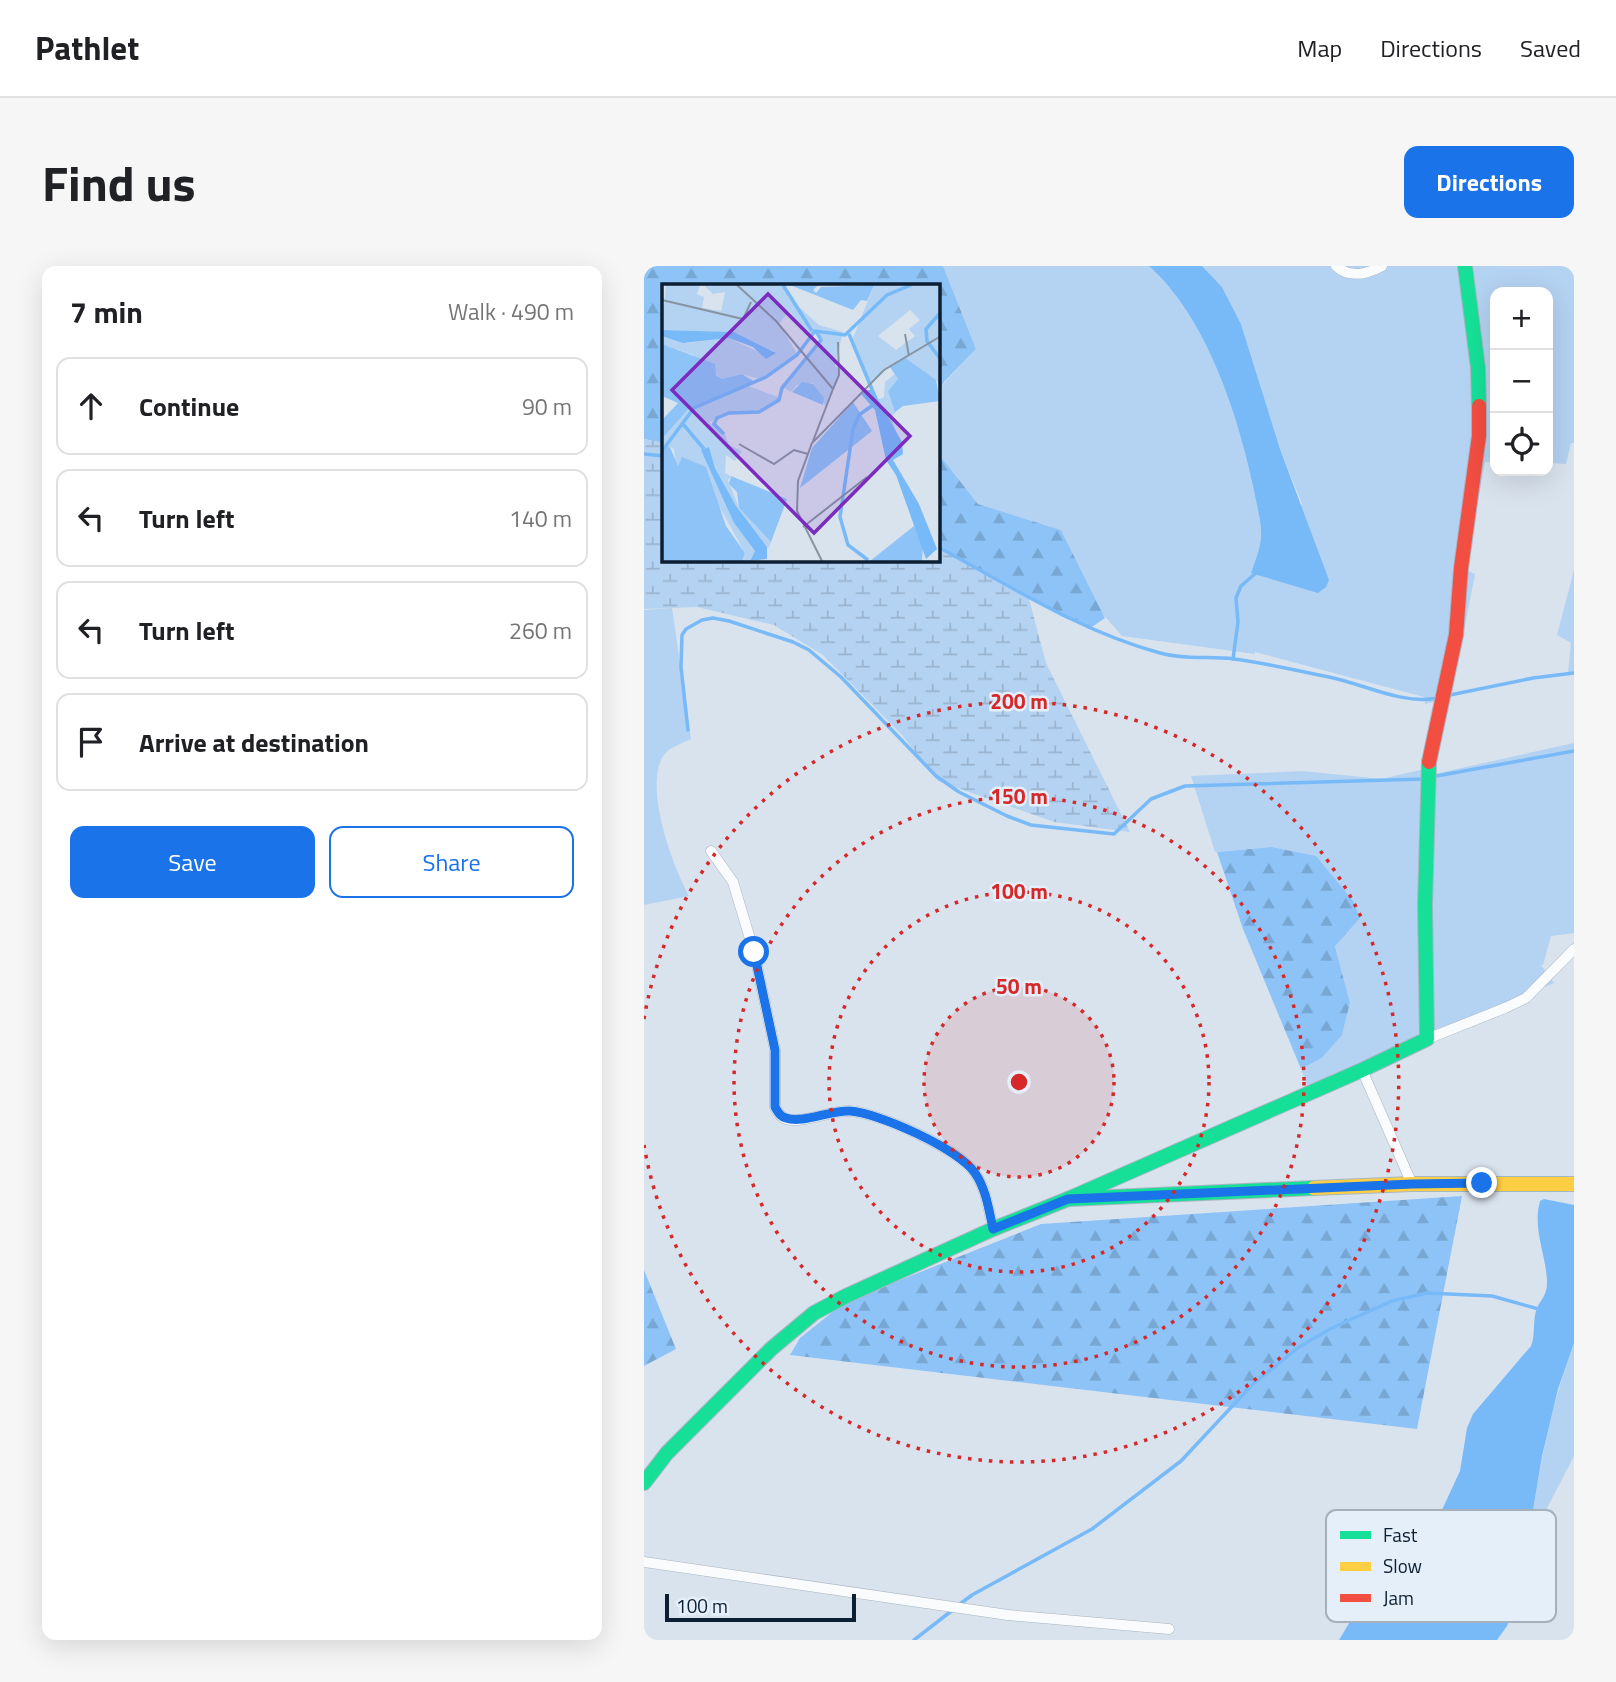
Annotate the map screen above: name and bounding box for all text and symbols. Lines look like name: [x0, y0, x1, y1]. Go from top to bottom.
text: Pathlet: [35, 23, 139, 73]
text: Map: [1297, 30, 1342, 66]
text: Directions: [1380, 30, 1482, 66]
text: Saved: [1520, 30, 1581, 66]
text: Find us: [42, 145, 196, 220]
button: Directions: [1404, 146, 1574, 218]
inset map: [662, 284, 940, 562]
map controls: [1490, 287, 1553, 476]
button: +: [1490, 287, 1553, 350]
text: 7 min: [70, 289, 143, 335]
text: Walk · 490 m: [448, 294, 574, 329]
button: −: [1490, 350, 1553, 413]
icon: ahead: [72, 387, 110, 425]
text: Continue: [139, 387, 239, 426]
text: 90 m: [522, 389, 572, 424]
button: locate: [1490, 413, 1553, 476]
icon: left: [72, 499, 110, 537]
text: Turn left: [139, 499, 234, 538]
text: 140 m: [509, 501, 572, 536]
icon: left: [72, 611, 110, 649]
text: Turn left: [139, 611, 234, 650]
text: 260 m: [509, 613, 572, 648]
text: 200 m: [990, 685, 1048, 717]
icon: arrive: [72, 723, 110, 761]
text: Arrive at destination: [139, 723, 369, 762]
text: 150 m: [990, 780, 1048, 812]
button: Save: [70, 826, 315, 898]
button: Share: [329, 826, 574, 898]
text: 100 m: [990, 875, 1048, 907]
route start: [738, 936, 769, 967]
text: 50 m: [996, 970, 1042, 1002]
centre of rings: [1007, 1070, 1031, 1094]
route end: [1466, 1167, 1497, 1198]
legend: [1326, 1510, 1556, 1622]
text: Fast: [1383, 1520, 1418, 1549]
text: Slow: [1383, 1551, 1422, 1580]
text: Jam: [1383, 1583, 1414, 1612]
scale bar: [665, 1591, 856, 1623]
text: 100 m: [676, 1591, 728, 1620]

